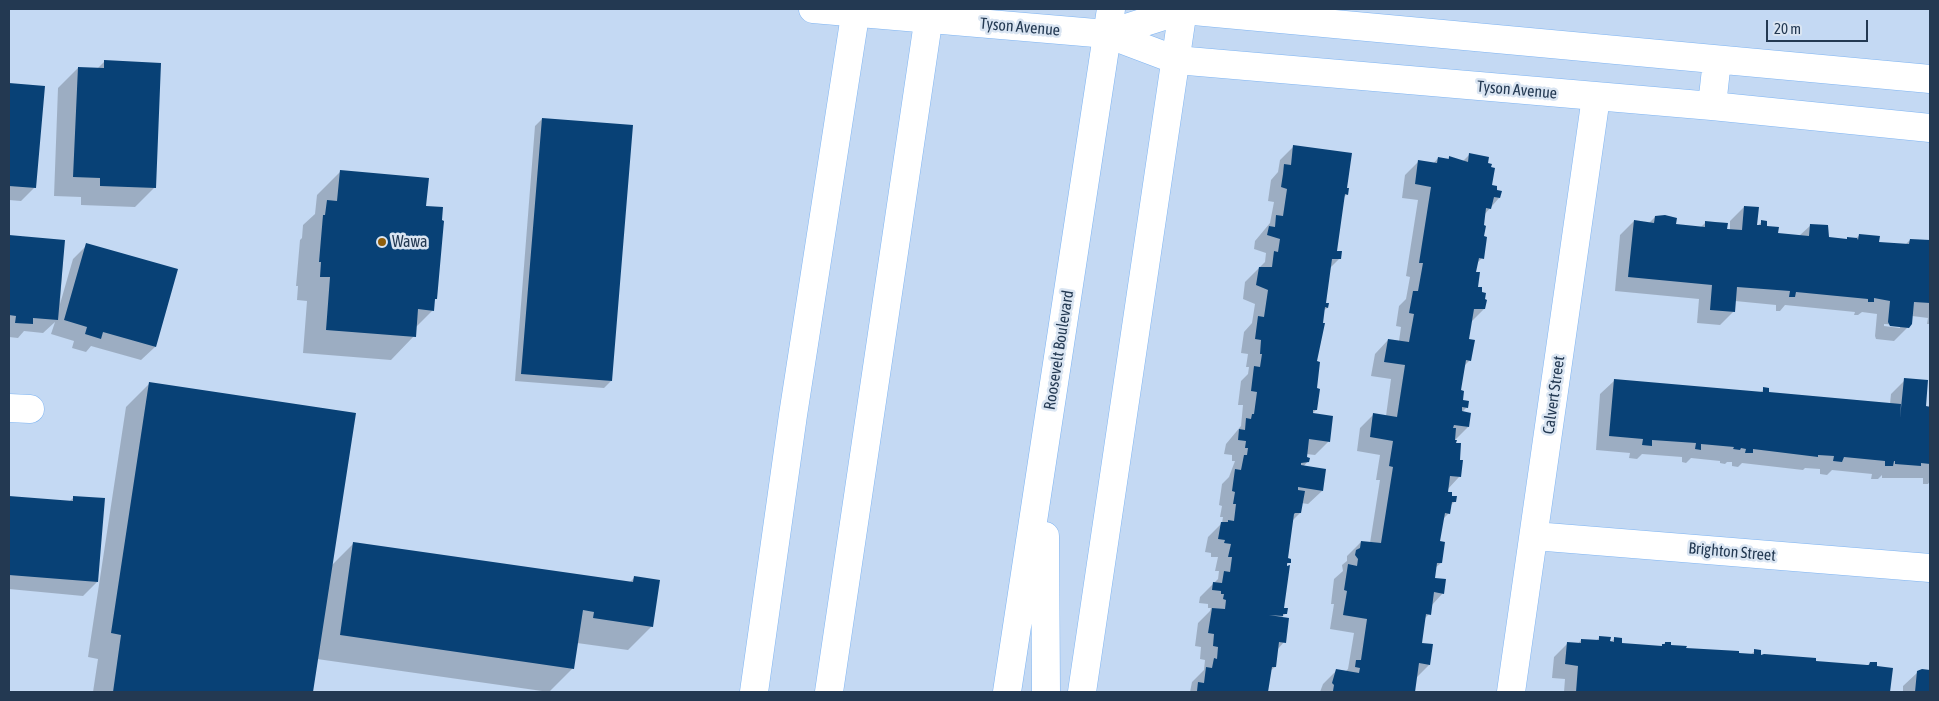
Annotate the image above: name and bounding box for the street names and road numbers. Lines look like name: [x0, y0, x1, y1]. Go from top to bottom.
street label: Tyson Avenue: [979, 14, 1061, 40]
street label: Tyson Avenue: [1476, 77, 1558, 103]
street label: Roosevelt Boulevard: [1040, 289, 1078, 411]
street label: Calvert Street: [1539, 355, 1569, 435]
street label: Brighton Street: [1688, 539, 1776, 565]

